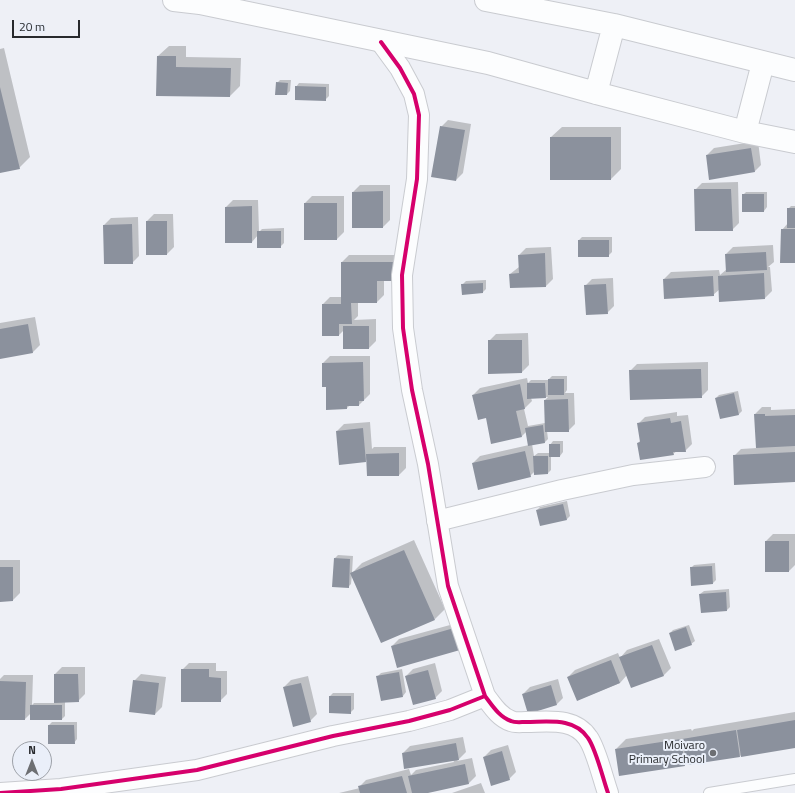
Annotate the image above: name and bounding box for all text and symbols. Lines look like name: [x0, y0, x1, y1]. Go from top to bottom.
scale bar: [14, 12, 82, 38]
text: 20 m: [19, 17, 45, 36]
place label: Moivaro Primary School: [629, 739, 705, 767]
north arrow: [12, 741, 52, 781]
text: N: [28, 742, 36, 758]
marker: Moivaro Primary School: [708, 748, 718, 758]

